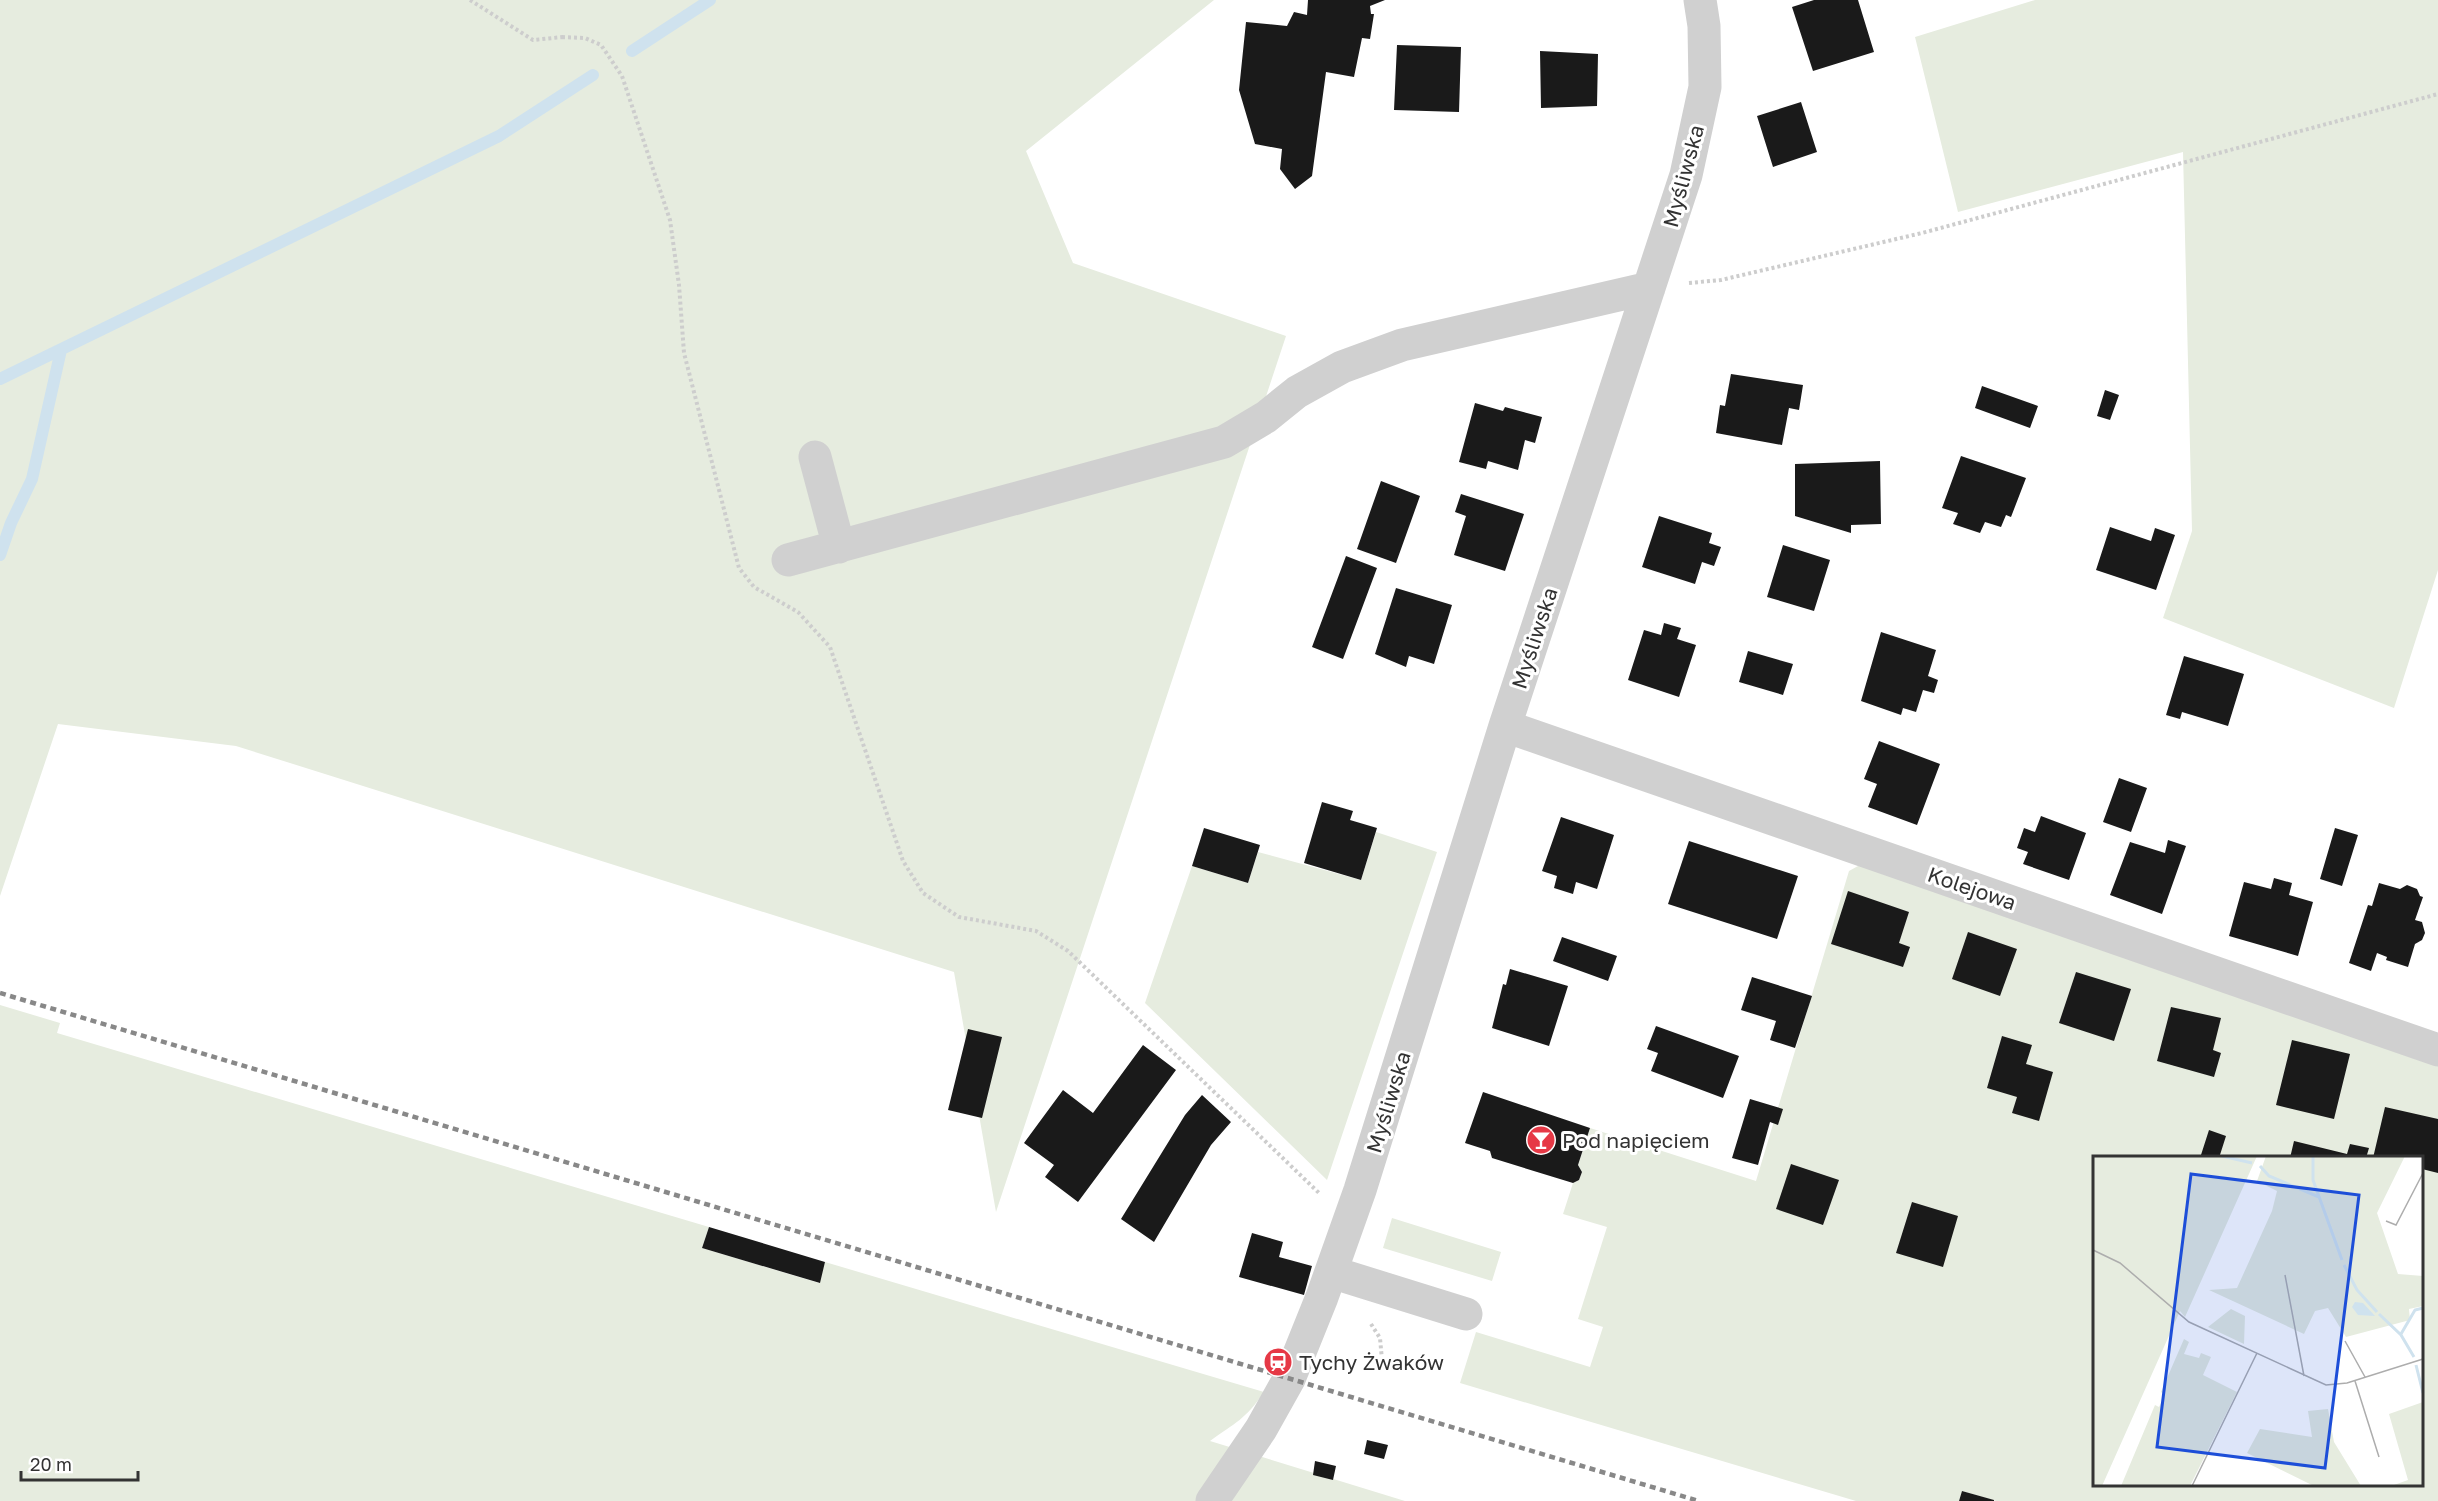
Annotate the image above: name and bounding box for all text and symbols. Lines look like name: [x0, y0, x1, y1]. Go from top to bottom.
street label: Myśliwska: [1657, 122, 1709, 230]
street label: Myśliwska: [1505, 584, 1563, 692]
street label: Kolejowa: [1924, 861, 2020, 915]
street label: Myśliwska: [1360, 1048, 1416, 1156]
bar icon: Pod napięciem: [1525, 1124, 1557, 1156]
place label: Pod napięciem: [1562, 1127, 1710, 1153]
inset map: [2093, 1156, 2423, 1486]
station icon: Tychy Żwaków: [1262, 1346, 1294, 1378]
place label: Tychy Żwaków: [1299, 1349, 1444, 1375]
scale bar: [21, 1444, 138, 1482]
text: 20 m: [30, 1453, 72, 1475]

